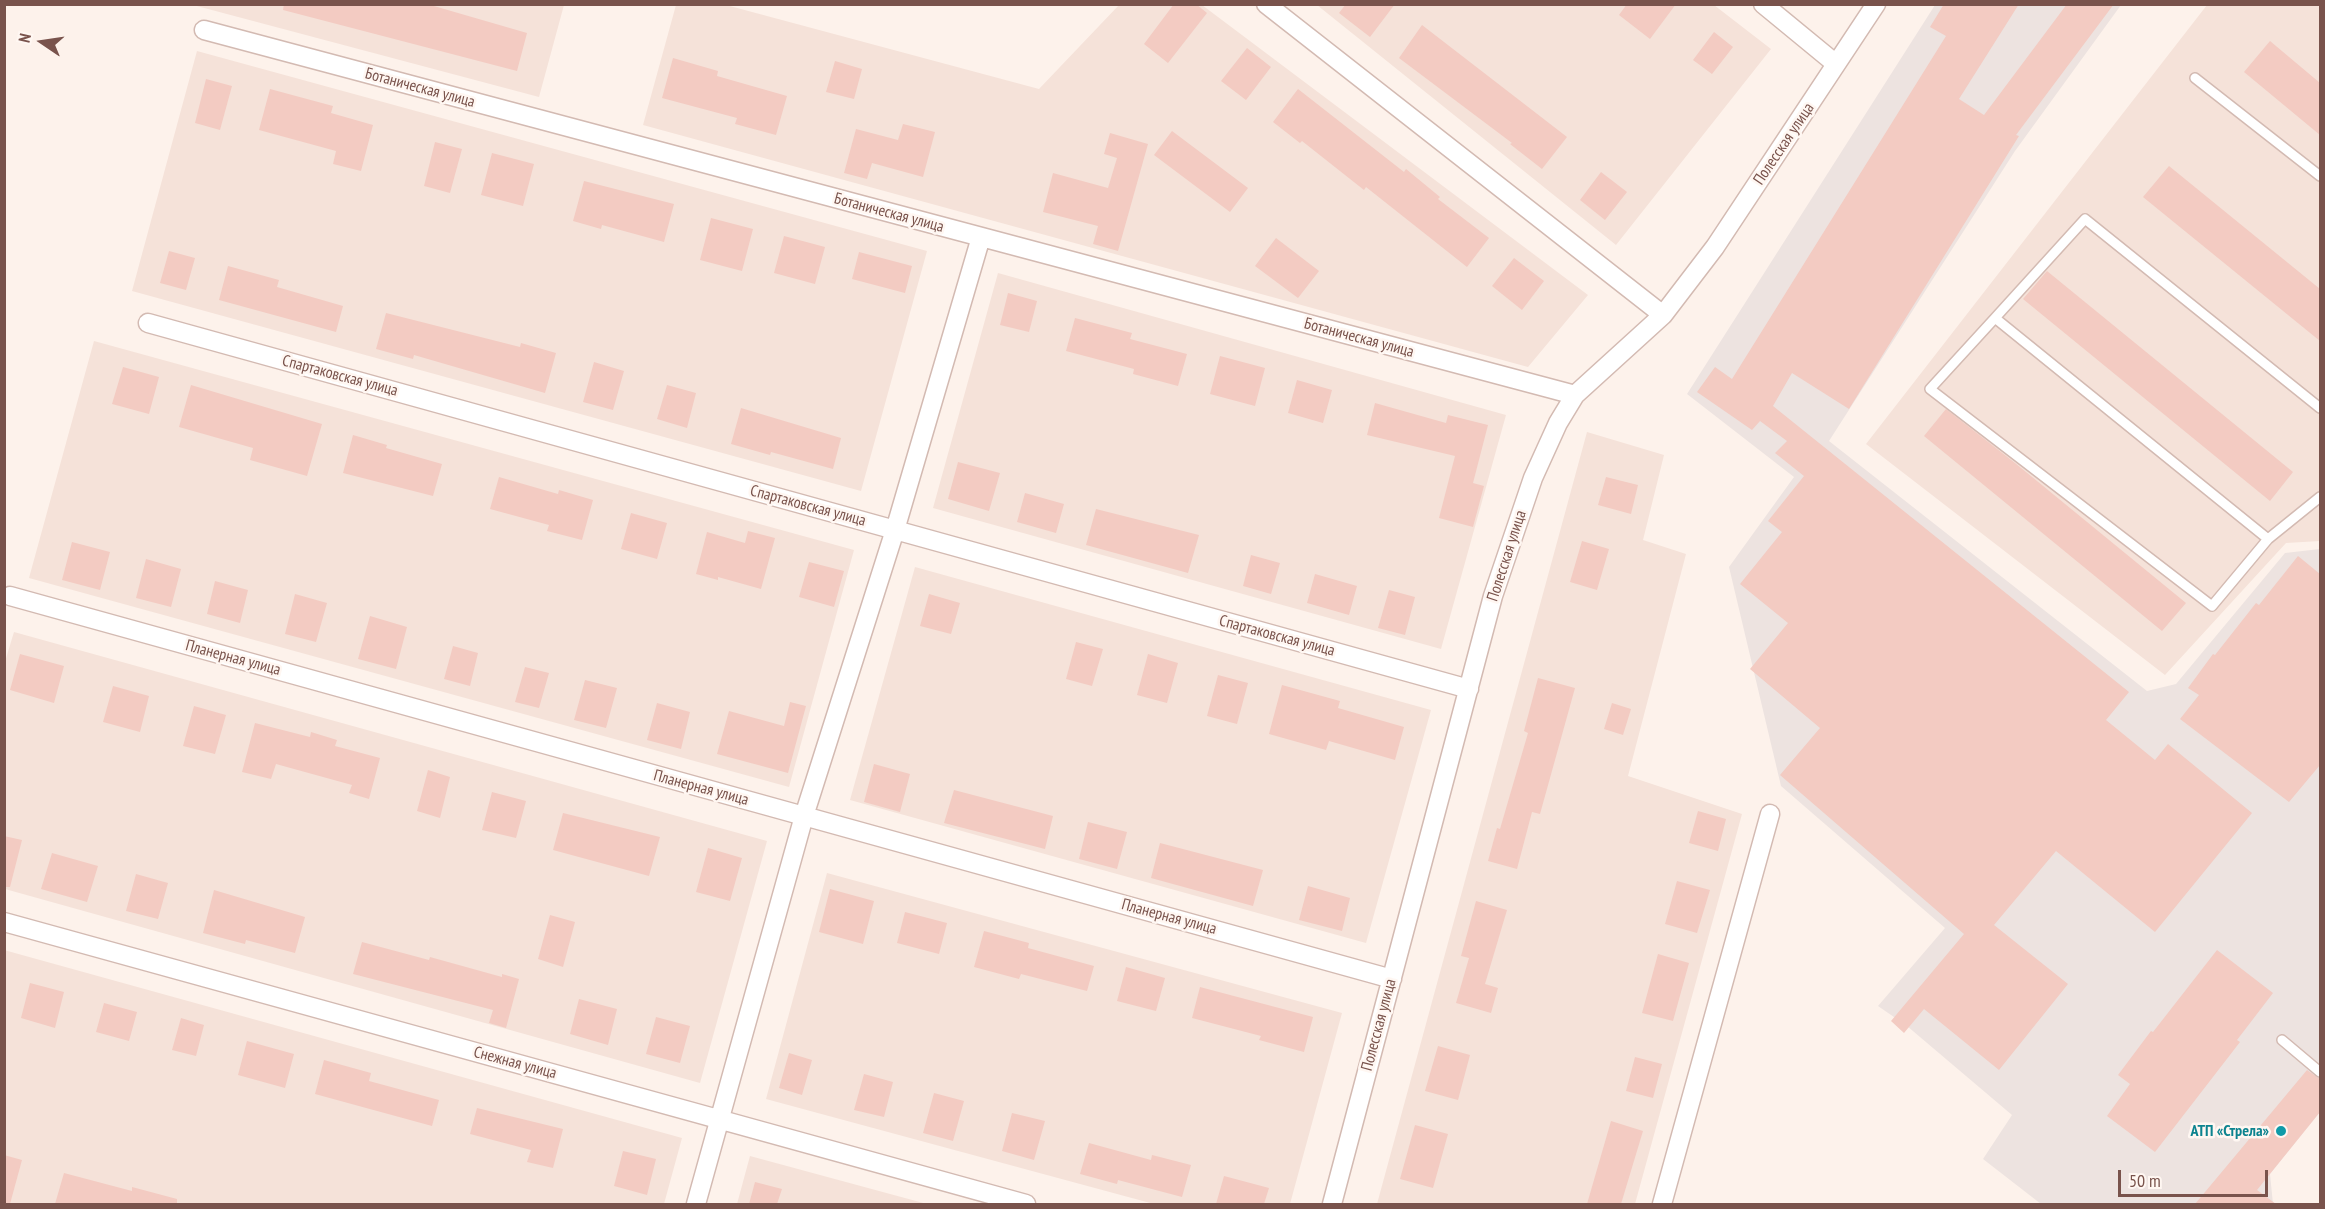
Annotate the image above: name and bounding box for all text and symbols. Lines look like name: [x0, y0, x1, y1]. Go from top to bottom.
north arrow: [12, 12, 72, 72]
text: N: [14, 31, 35, 44]
street label: Ботаническая улица: [363, 64, 477, 112]
street label: Полесская улица: [1750, 99, 1818, 189]
street label: Ботаническая улица: [832, 189, 946, 237]
street label: Ботаническая улица: [1302, 314, 1416, 362]
street label: Спартаковская улица: [280, 351, 400, 401]
street label: Спартаковская улица: [748, 481, 868, 531]
street label: Полесская улица: [1483, 508, 1531, 604]
street label: Спартаковская улица: [1217, 611, 1337, 661]
street label: Планерная улица: [183, 636, 283, 680]
street label: Планерная улица: [651, 766, 751, 810]
street label: Планерная улица: [1119, 895, 1219, 939]
street label: Полесская улица: [1358, 977, 1400, 1073]
street label: Снежная улица: [471, 1043, 559, 1083]
place label: АТП «Стрела»: [2191, 1121, 2269, 1141]
marker: АТП «Стрела»: [2274, 1124, 2288, 1138]
scale bar: [2121, 1158, 2271, 1196]
text: 50 m: [2129, 1169, 2161, 1192]

